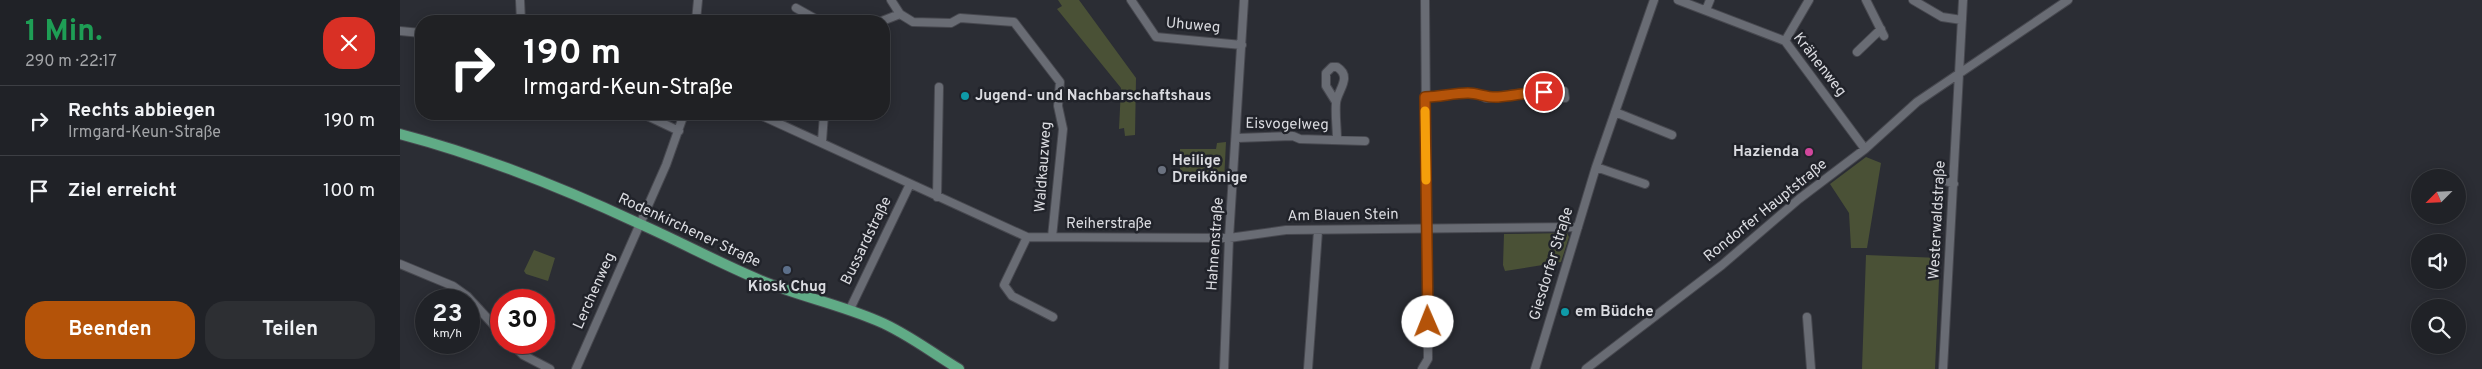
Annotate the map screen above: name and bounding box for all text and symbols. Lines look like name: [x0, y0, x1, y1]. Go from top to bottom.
text: 1 Min.: [25, 14, 103, 51]
street label: Uhuweg: [1165, 14, 1221, 38]
button: close: [323, 17, 375, 69]
street label: Krähenweg: [1788, 29, 1850, 101]
text: 190 m: [523, 32, 621, 76]
icon: right: [440, 35, 505, 100]
text: 290 m · 22:17: [25, 52, 117, 72]
pin: [1523, 71, 1565, 113]
text: Irmgard-Keun-Straße: [523, 75, 733, 102]
icon: arrive: [1530, 78, 1558, 106]
place label: Jugend- und Nachbarschaftshaus: [975, 87, 1211, 106]
marker: Jugend- und Nachbarschaftshaus: [959, 90, 971, 102]
text: Rechts abbiegen: [68, 99, 216, 123]
icon: right: [25, 107, 53, 135]
text: 190 m: [324, 109, 375, 133]
street label: Eisvogelweg: [1245, 115, 1329, 135]
street label: Waldkauzweg: [1031, 121, 1057, 213]
text: Irmgard-Keun-Straße: [68, 123, 221, 143]
place label: Hazienda: [1733, 143, 1799, 162]
marker: Hazienda: [1803, 146, 1815, 158]
place label: Heilige Dreikönige: [1172, 152, 1248, 188]
street label: Rondorfer Hauptstraße: [1700, 155, 1832, 267]
street label: Westerwaldstraße: [1925, 160, 1951, 280]
marker: Heilige Dreikönige: [1156, 164, 1168, 176]
north arrow: [2411, 169, 2466, 224]
map controls: [2411, 169, 2466, 354]
icon: arrive: [25, 177, 53, 205]
text: Ziel erreicht: [68, 179, 177, 203]
text: 100 m: [323, 179, 375, 203]
street label: Rodenkirchener Straße: [615, 190, 763, 272]
street label: Bussardstraße: [837, 194, 897, 288]
street label: Hahnenstraße: [1203, 197, 1229, 291]
street label: Giesdorfer Straße: [1526, 205, 1578, 323]
street label: Am Blauen Stein: [1287, 206, 1399, 226]
street label: Reiherstraße: [1066, 215, 1152, 234]
button: sound: [2411, 234, 2466, 289]
street label: Lerchenweg: [570, 250, 620, 332]
marker: Kiosk Chug: [781, 264, 793, 276]
place label: Kiosk Chug: [748, 278, 826, 297]
speed limit sign: 30: [490, 289, 555, 354]
position arrow: [1401, 295, 1453, 347]
text: 23: [432, 299, 463, 331]
button: search: [2411, 299, 2466, 354]
button: Beenden: [25, 301, 195, 359]
button: Teilen: [205, 301, 375, 359]
place label: em Büdche: [1575, 303, 1654, 322]
marker: em Büdche: [1559, 306, 1571, 318]
text: km/h: [433, 326, 462, 342]

